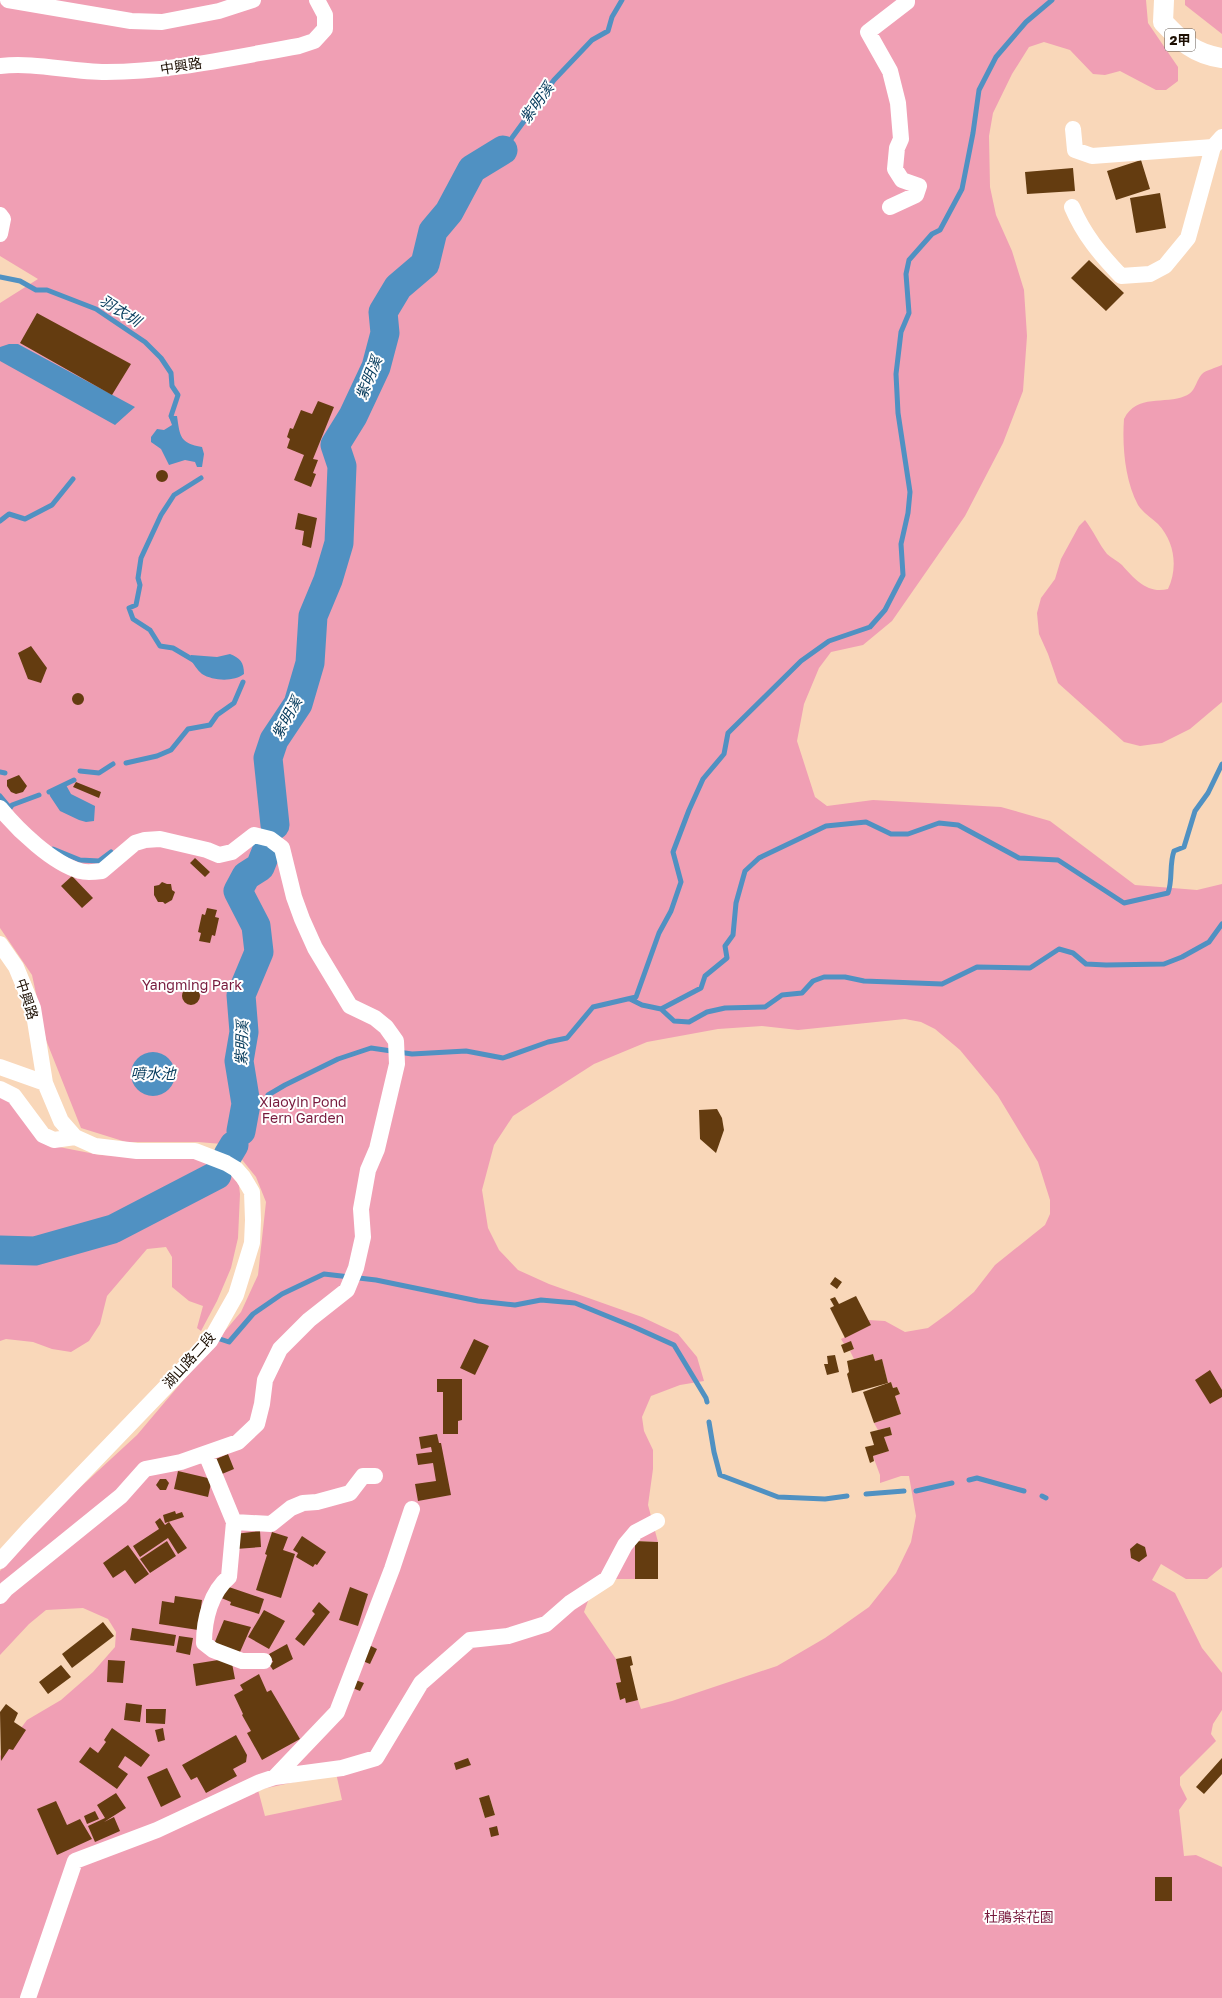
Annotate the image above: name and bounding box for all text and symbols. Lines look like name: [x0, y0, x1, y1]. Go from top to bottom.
road number: 2甲: [1165, 29, 1195, 51]
street label: 中興路: [159, 54, 203, 77]
water label: 紫明溪: [516, 77, 558, 126]
water label: 羽衣圳: [97, 291, 146, 331]
water label: 紫明溪: [351, 352, 386, 402]
water label: 紫明溪: [267, 692, 306, 742]
street label: 中興路: [13, 976, 42, 1021]
park label: Yangming Park: [142, 976, 242, 993]
water label: 紫明溪: [231, 1018, 251, 1066]
water label: 噴水池: [130, 1064, 177, 1082]
park label: Xiaoyin Pond Fern Garden: [259, 1093, 347, 1126]
street label: 湖山路二段: [159, 1328, 218, 1391]
park label: 杜鵑茶花園: [984, 1908, 1054, 1925]

